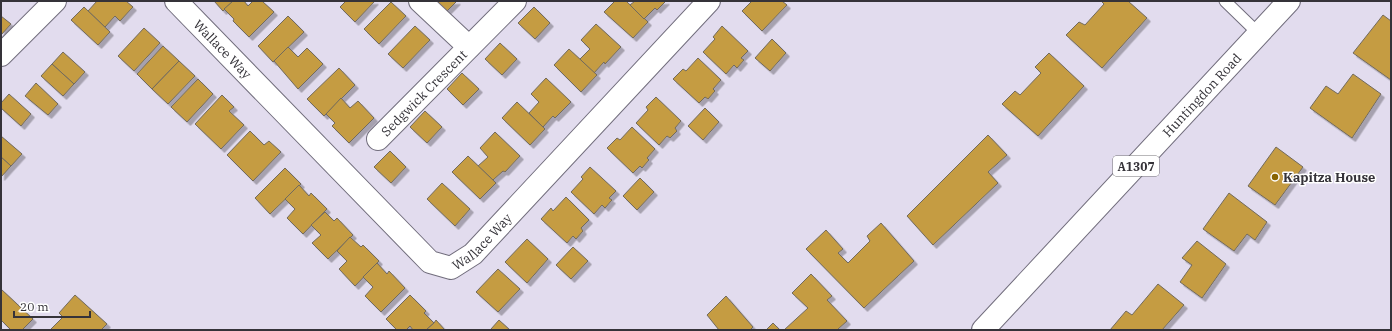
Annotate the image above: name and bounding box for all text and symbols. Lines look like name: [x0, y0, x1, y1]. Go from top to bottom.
street label: Wallace Way: [190, 16, 255, 82]
street label: Sedgwick Crescent: [377, 46, 471, 140]
street label: Huntingdon Road: [1159, 49, 1245, 140]
road number: A1307: [1113, 156, 1159, 176]
place label: Kapitza House: [1283, 169, 1375, 186]
marker: Kapitza House: [1270, 172, 1280, 182]
street label: Wallace Way: [449, 209, 515, 274]
scale bar: [14, 293, 90, 319]
text: 20 m: [20, 299, 49, 314]

